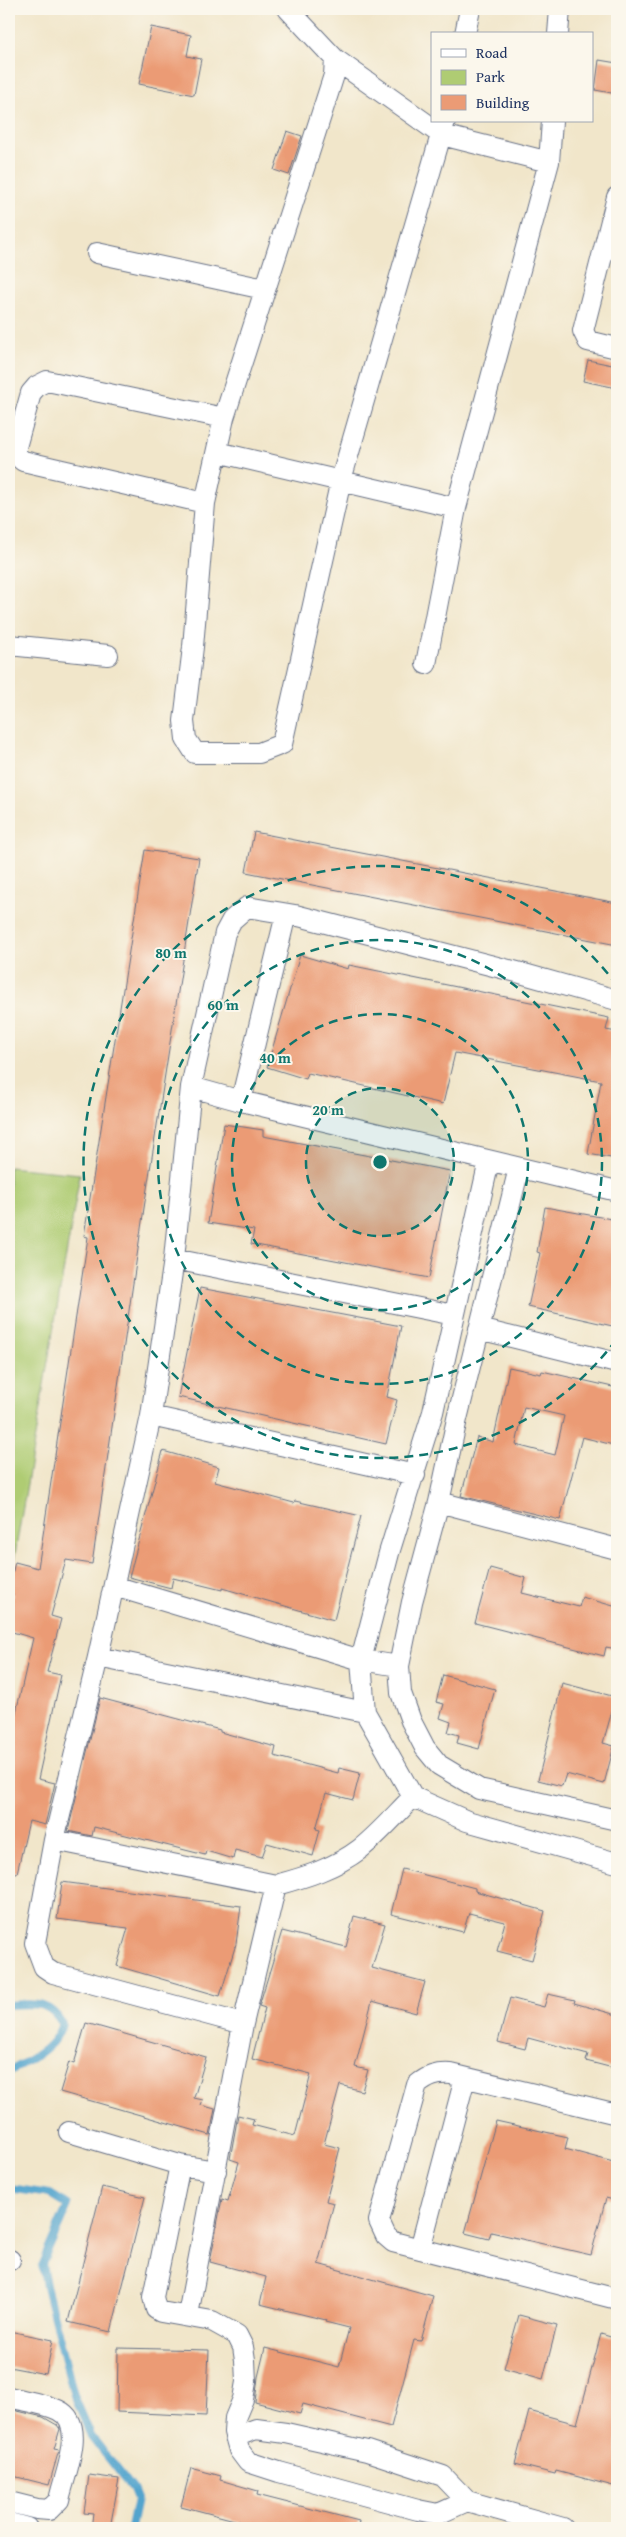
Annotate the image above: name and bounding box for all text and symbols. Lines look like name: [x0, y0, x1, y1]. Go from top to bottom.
legend: [431, 32, 594, 122]
text: Road: [476, 42, 507, 63]
text: Park: [476, 66, 505, 87]
text: Building: [476, 92, 530, 113]
text: 80 m: [155, 942, 187, 963]
text: 60 m: [207, 994, 239, 1015]
text: 40 m: [259, 1047, 291, 1068]
text: 20 m: [312, 1099, 344, 1120]
centre of rings: [371, 1153, 389, 1171]

